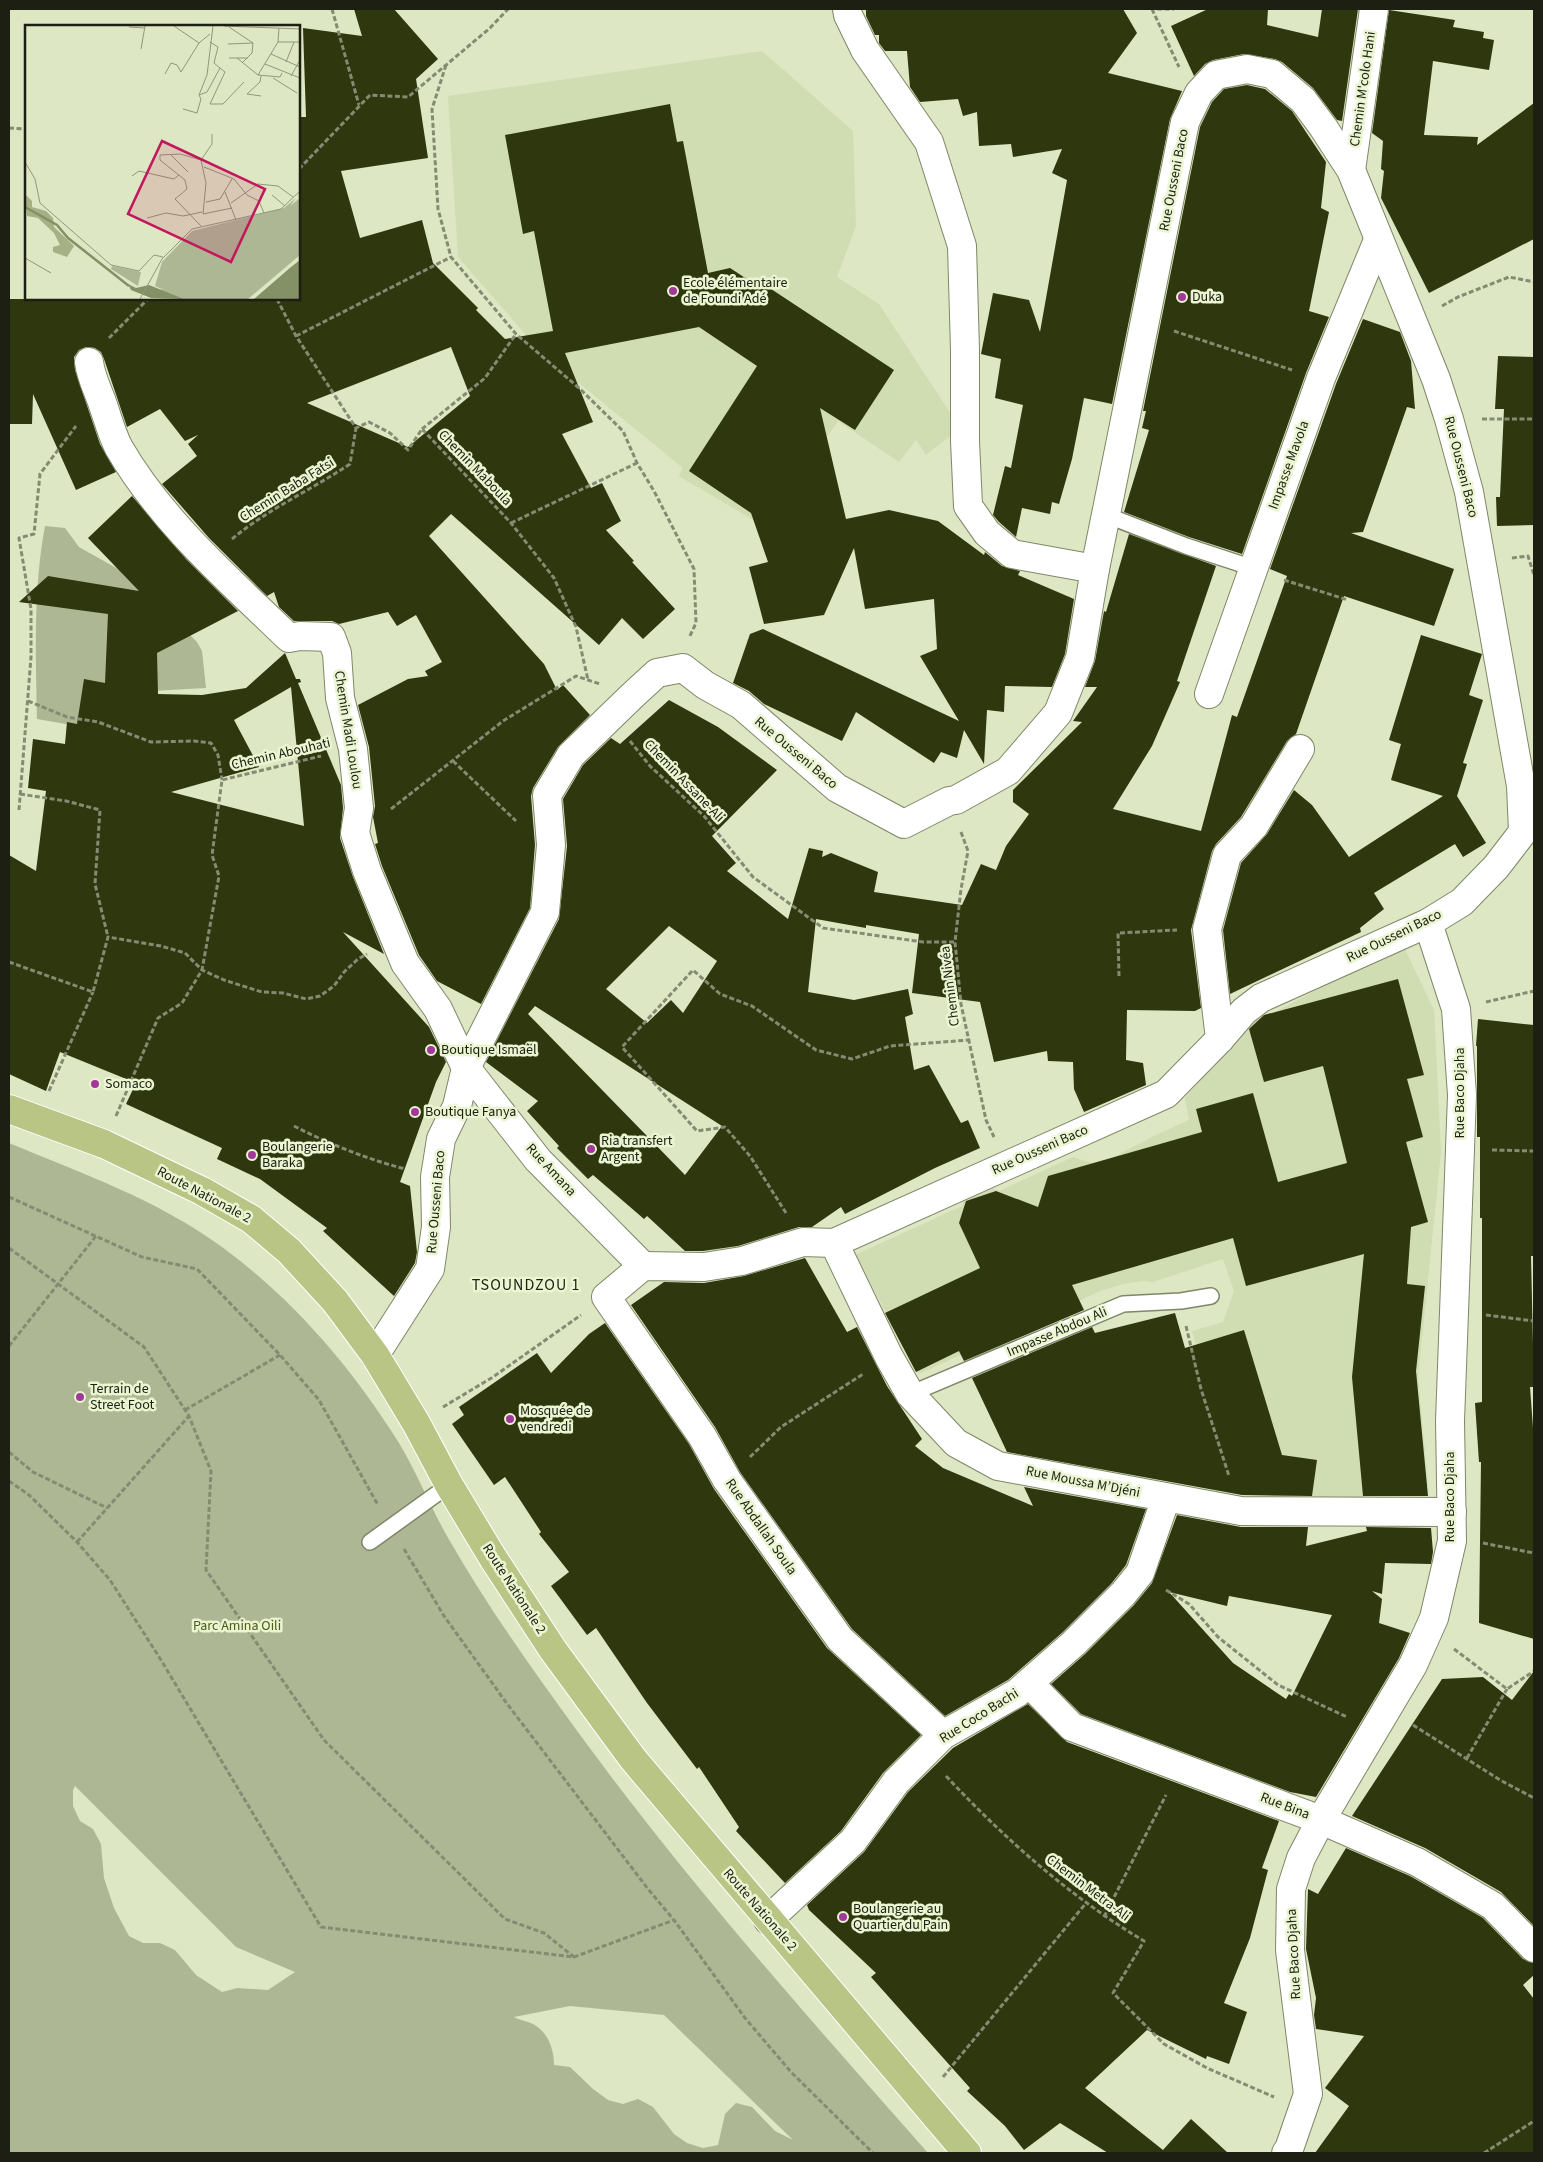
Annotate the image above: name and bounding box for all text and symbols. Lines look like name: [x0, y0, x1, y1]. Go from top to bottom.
inset map: [25, 25, 300, 300]
street label: Chemin M'colo Hani: [1345, 30, 1381, 148]
street label: Rue Ousseni Baco: [1154, 127, 1194, 233]
place label: Ecole élémentaire de Foundi Adé: [683, 273, 788, 309]
marker: Ecole élémentaire de Foundi Adé: [667, 285, 679, 297]
place label: Duka: [1192, 287, 1222, 307]
marker: Duka: [1176, 291, 1188, 303]
street label: Rue Ousseni Baco: [1439, 414, 1483, 520]
street label: Impasse Mavola: [1264, 418, 1314, 512]
street label: Chemin Maboula: [433, 425, 517, 511]
street label: Chemin Baba Fatsi: [236, 453, 338, 527]
street label: Chemin Madi Loulou: [329, 669, 367, 791]
street label: Rue Ousseni Baco: [750, 712, 842, 794]
street label: Chemin Abouhati: [229, 733, 333, 775]
street label: Chemin Assane-Ali: [639, 735, 729, 827]
street label: Rue Ousseni Baco: [1343, 904, 1445, 968]
street label: Chemin Nivéa: [935, 945, 965, 1027]
place label: Boutique Ismaël: [441, 1040, 537, 1060]
marker: Boutique Ismaël: [425, 1044, 437, 1056]
street label: Rue Baco Djaha: [1450, 1048, 1470, 1138]
place label: Somaco: [105, 1074, 152, 1094]
marker: Somaco: [89, 1078, 101, 1090]
place label: Boutique Fanya: [425, 1102, 516, 1122]
marker: Boutique Fanya: [409, 1106, 421, 1118]
street label: Rue Ousseni Baco: [989, 1120, 1091, 1180]
place label: Ria transfert Argent: [601, 1131, 673, 1167]
place label: Boulangerie Baraka: [262, 1137, 333, 1173]
street label: Rue Amana: [521, 1139, 581, 1201]
marker: Ria transfert Argent: [585, 1143, 597, 1155]
marker: Boulangerie Baraka: [246, 1149, 258, 1161]
street label: Rue Ousseni Baco: [422, 1149, 450, 1255]
street label: Route Nationale 2: [153, 1162, 255, 1228]
district label: TSOUNDZOU 1: [472, 1274, 580, 1296]
street label: Impasse Abdou Ali: [1004, 1302, 1110, 1362]
place label: Terrain de Street Foot: [90, 1379, 155, 1415]
marker: Terrain de Street Foot: [74, 1391, 86, 1403]
place label: Mosquée de vendredi: [520, 1401, 590, 1437]
marker: Mosquée de vendredi: [504, 1413, 516, 1425]
street label: Rue Baco Djaha: [1440, 1452, 1460, 1542]
street label: Rue Moussa M’Djéni: [1024, 1461, 1142, 1503]
street label: Rue Abdallah Soula: [720, 1475, 802, 1579]
street label: Route Nationale 2: [477, 1540, 551, 1638]
park label: Parc Amina Oili: [193, 1616, 281, 1636]
street label: Rue Coco Bachi: [935, 1684, 1023, 1748]
street label: Rue Bina: [1257, 1787, 1313, 1825]
street label: Chemin Metra-Ali: [1042, 1850, 1134, 1926]
street label: Route Nationale 2: [718, 1864, 802, 1956]
place label: Boulangerie au Quartier du Pain: [853, 1899, 948, 1935]
street label: Rue Baco Djaha: [1282, 1908, 1306, 2000]
marker: Boulangerie au Quartier du Pain: [837, 1911, 849, 1923]

